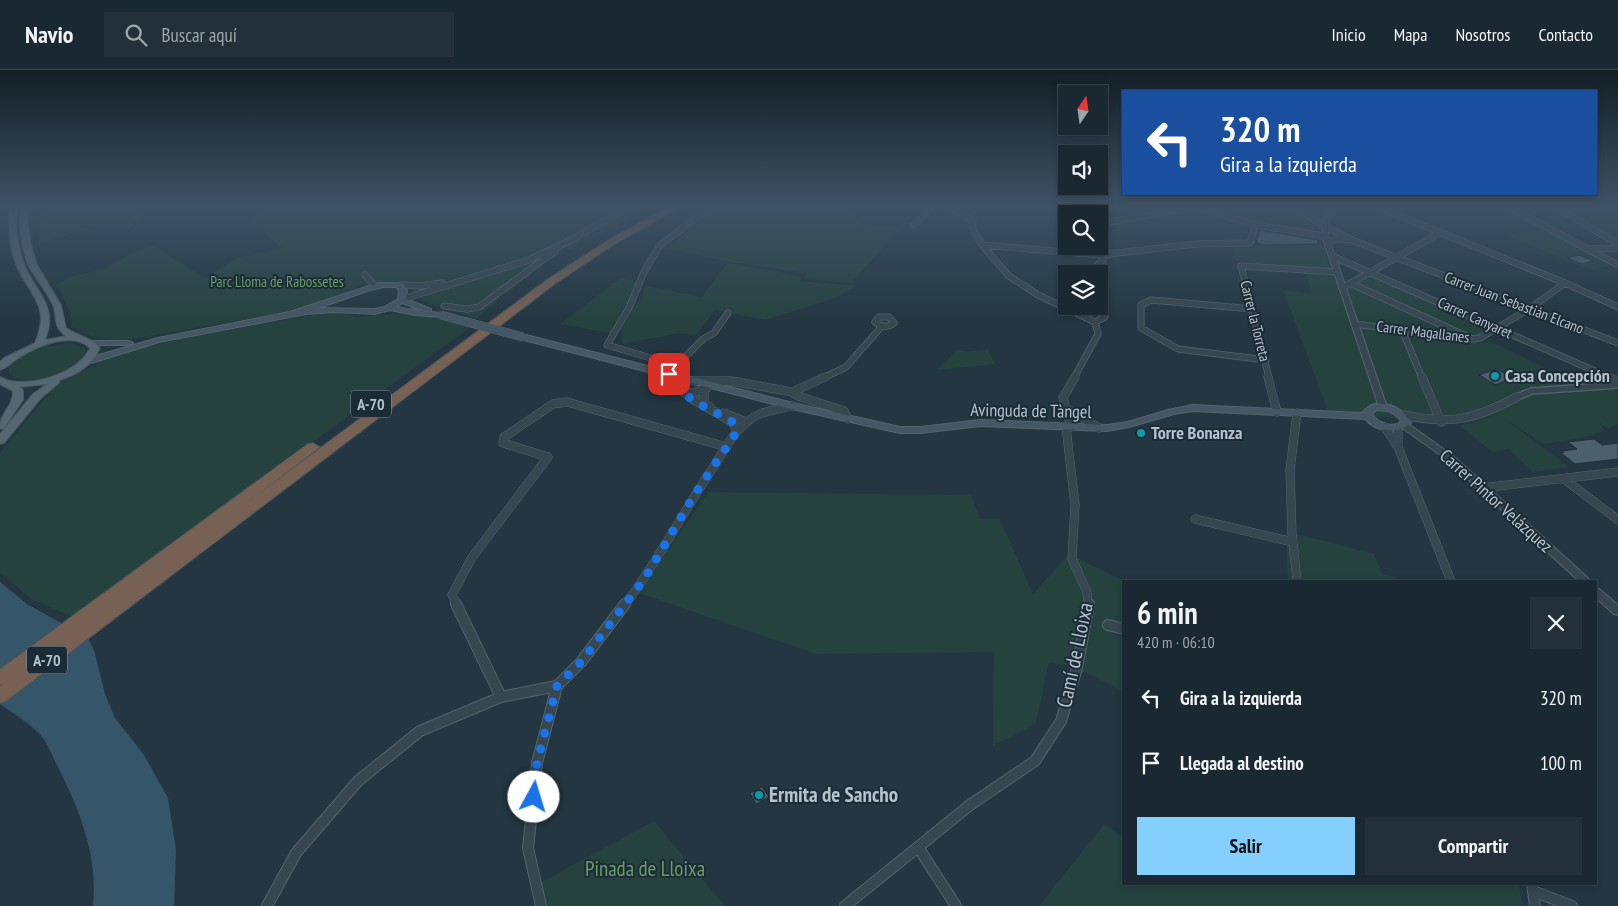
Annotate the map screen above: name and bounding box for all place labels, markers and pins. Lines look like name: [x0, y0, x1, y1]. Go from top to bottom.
pin: [648, 353, 690, 395]
place label: Casa Concepción: [1505, 364, 1610, 387]
marker: Casa Concepción: [1489, 370, 1501, 382]
place label: Torre Bonanza: [1151, 421, 1242, 444]
marker: Torre Bonanza: [1135, 427, 1147, 439]
place label: Ermita de Sancho: [769, 781, 898, 808]
marker: Ermita de Sancho: [753, 789, 765, 801]

